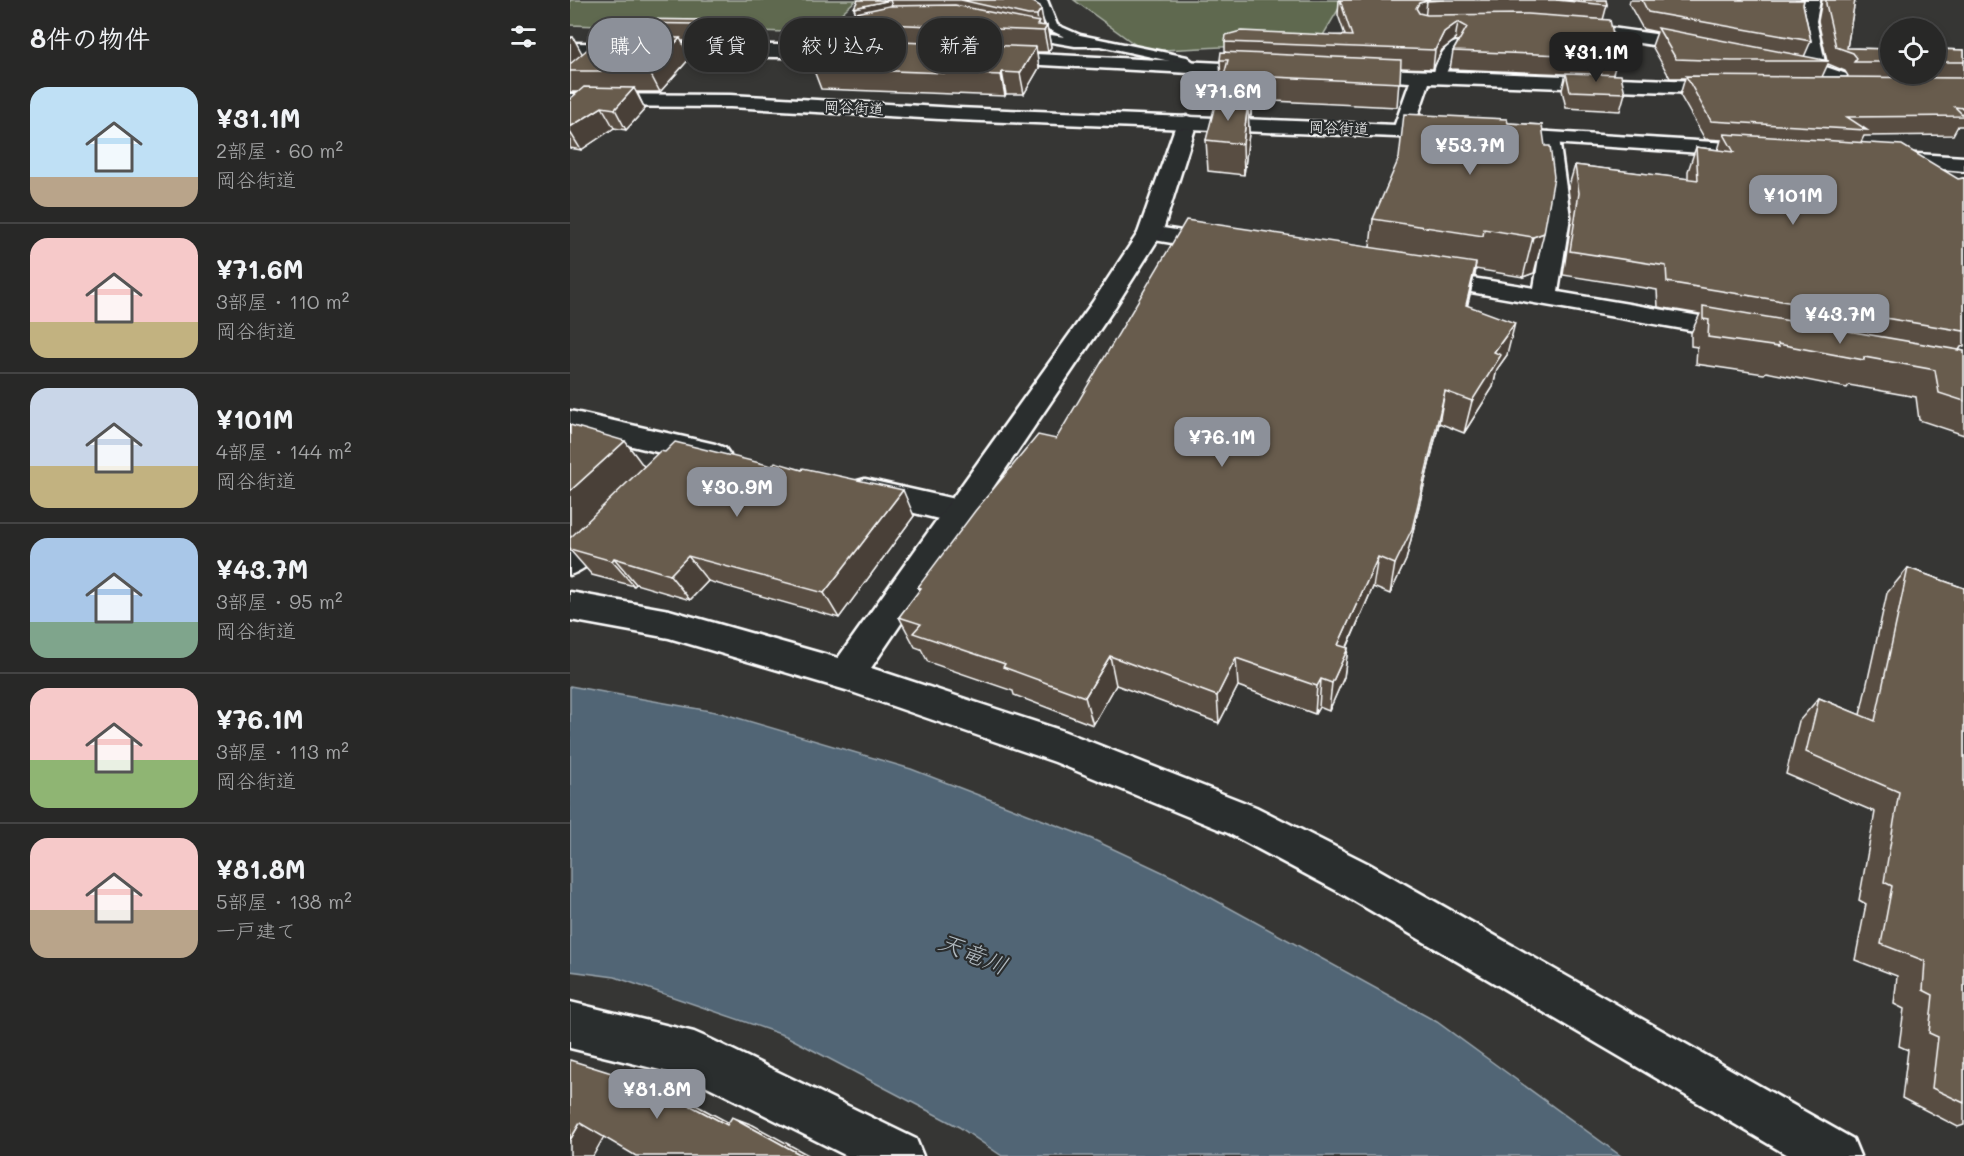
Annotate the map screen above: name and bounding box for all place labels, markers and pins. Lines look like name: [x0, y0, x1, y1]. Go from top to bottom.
pin: ¥31.1M: [1547, 32, 1645, 83]
pin: ¥71.6M: [1179, 71, 1277, 122]
pin: ¥53.7M: [1421, 125, 1519, 176]
pin: ¥101M: [1751, 175, 1835, 226]
pin: ¥43.7M: [1791, 294, 1889, 345]
pin: ¥76.1M: [1173, 417, 1271, 468]
pin: ¥30.9M: [688, 467, 786, 518]
pin: ¥81.8M: [608, 1069, 706, 1120]

